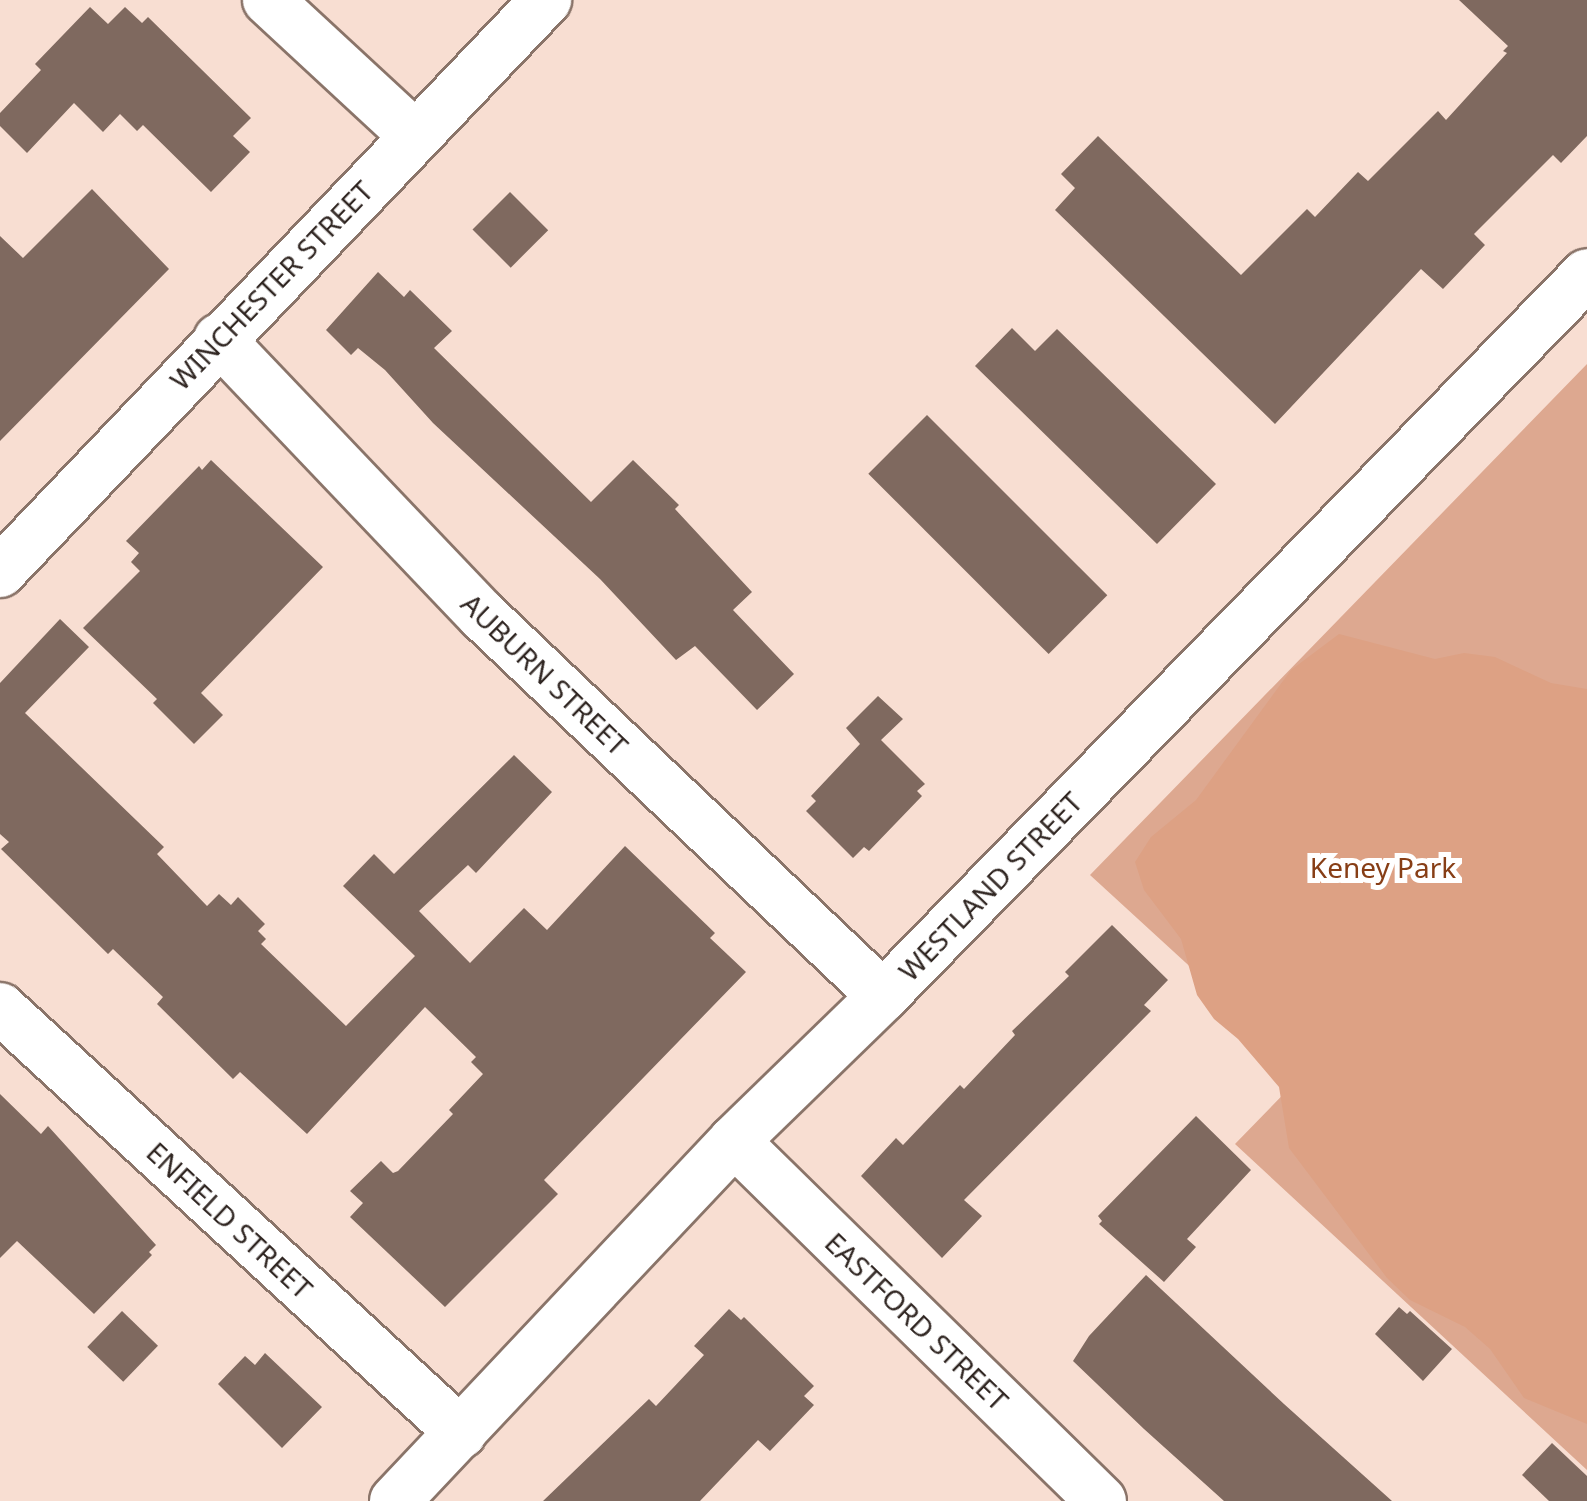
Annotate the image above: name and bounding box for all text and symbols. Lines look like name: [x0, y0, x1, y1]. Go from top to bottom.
street label: WINCHESTER STREET: [163, 174, 379, 396]
street label: AUBURN STREET: [455, 586, 635, 762]
street label: WESTLAND STREET: [891, 785, 1089, 987]
park label: Keney Park: [1310, 850, 1456, 884]
street label: ENFIELD STREET: [140, 1135, 320, 1305]
street label: EASTFORD STREET: [819, 1225, 1015, 1417]

